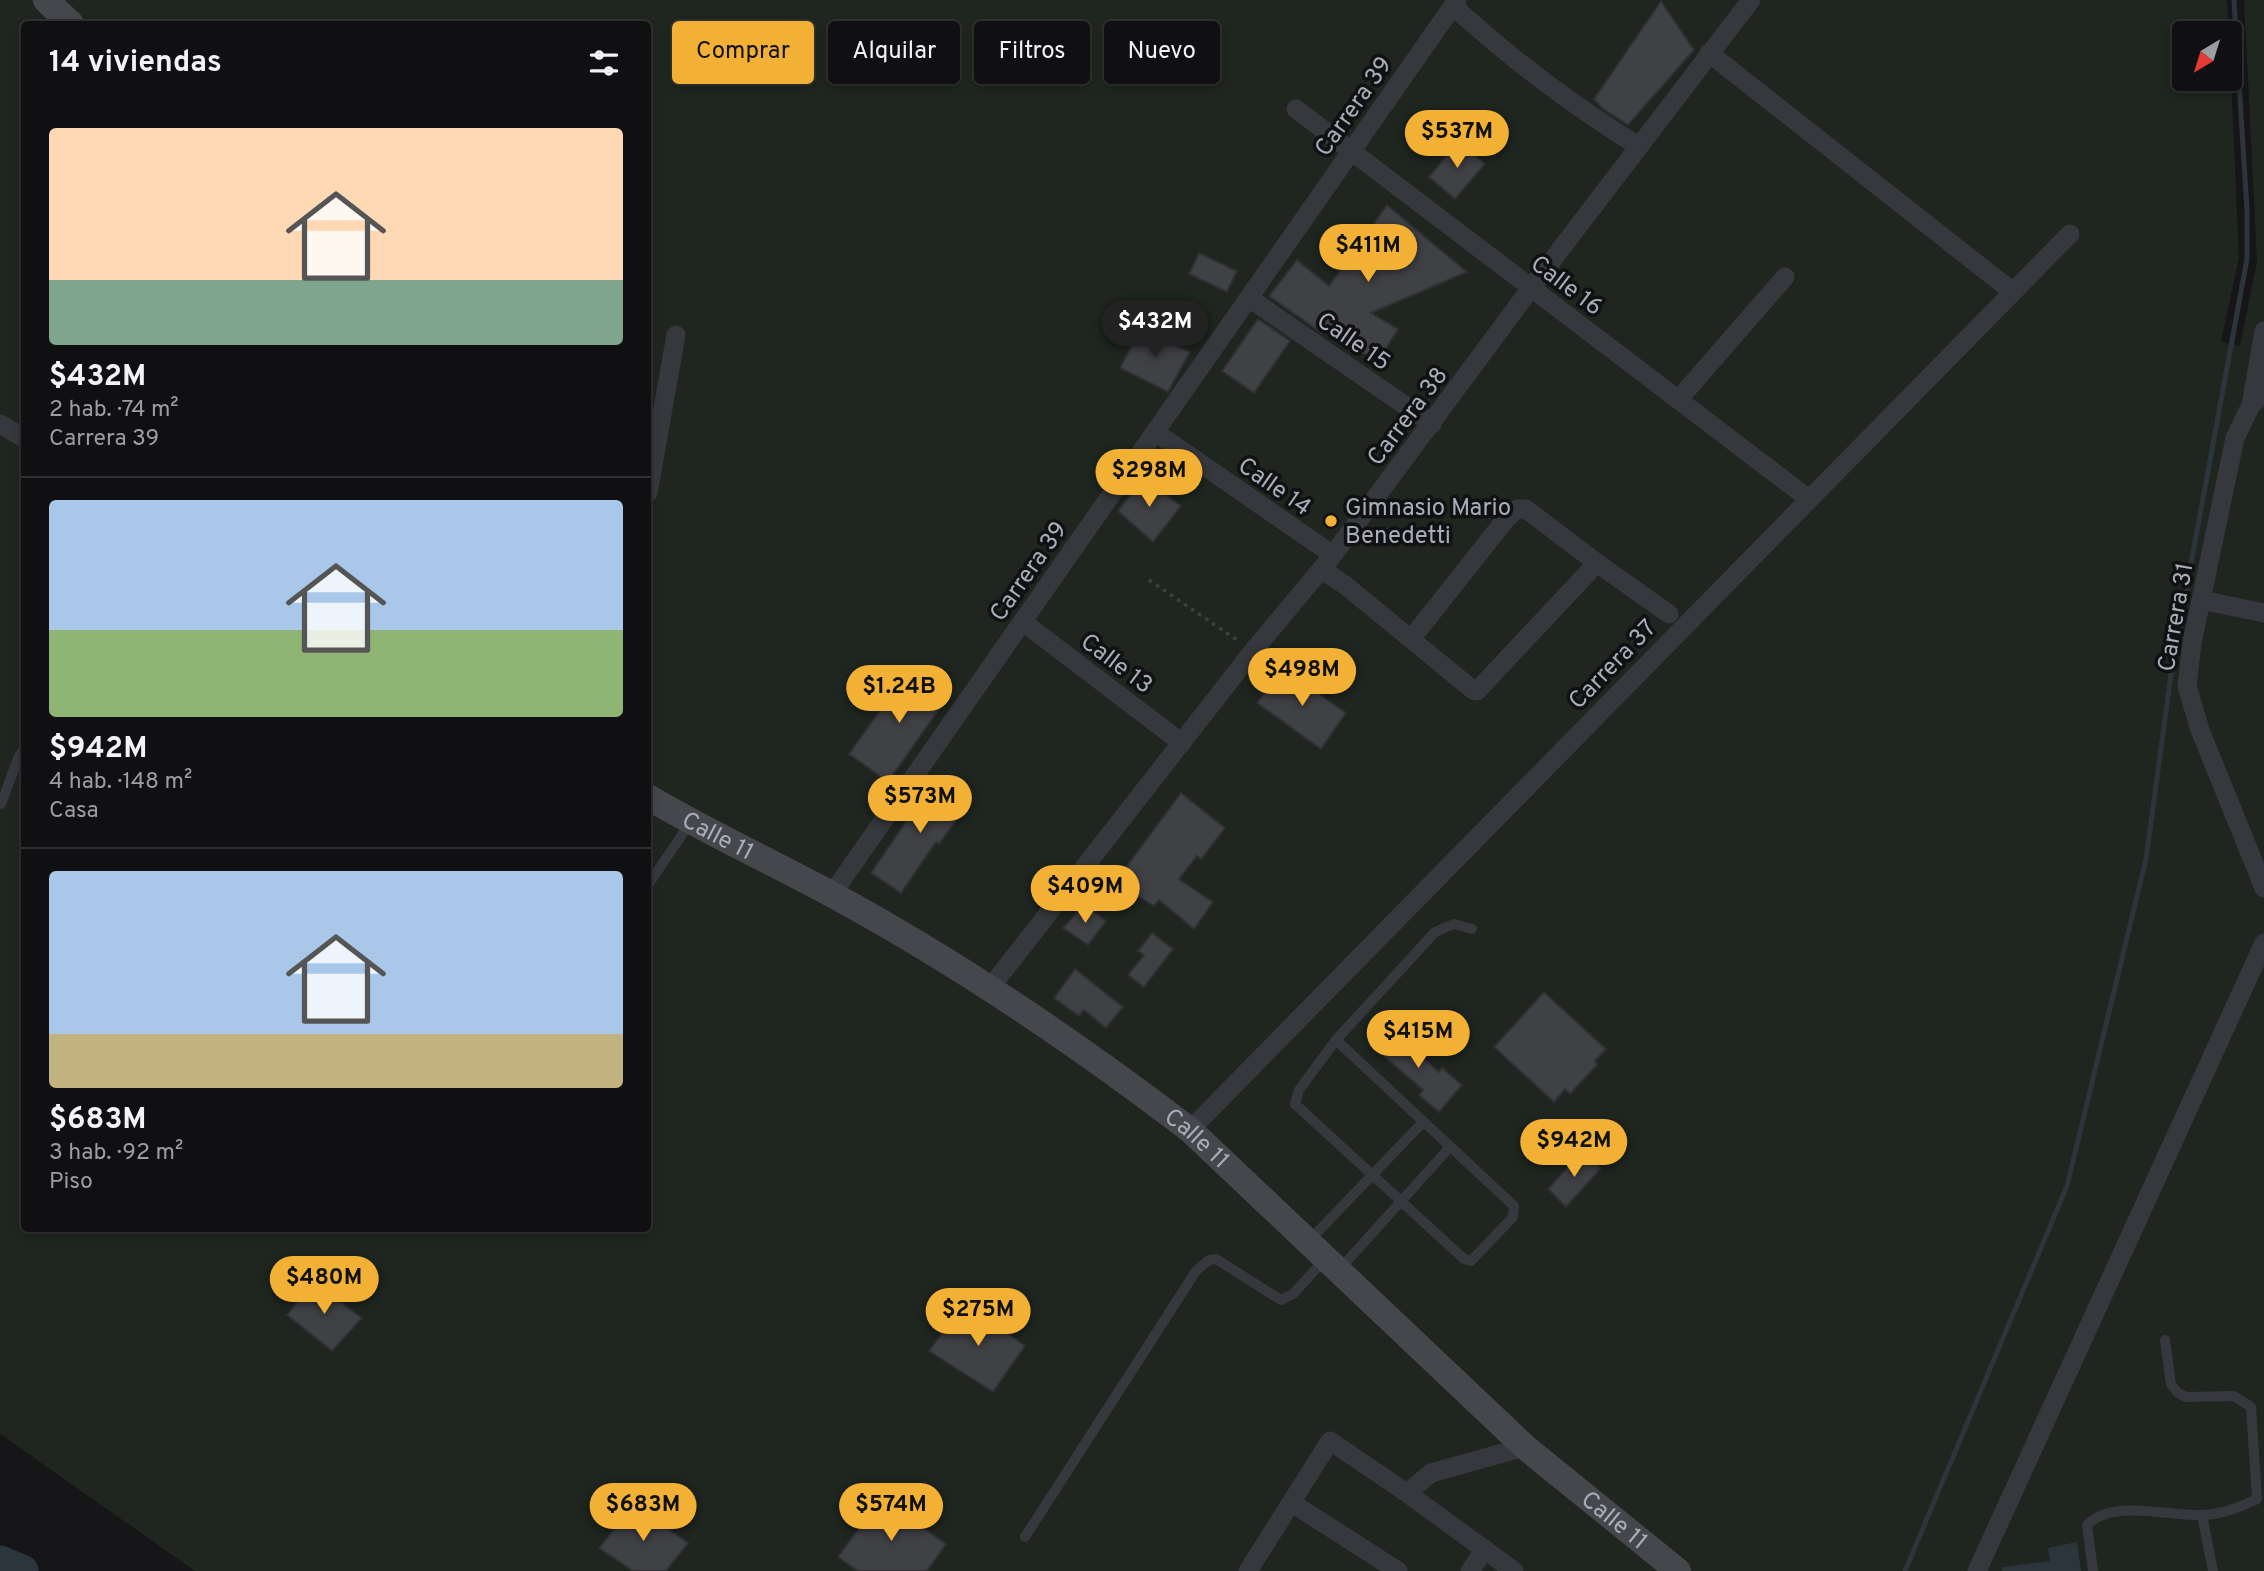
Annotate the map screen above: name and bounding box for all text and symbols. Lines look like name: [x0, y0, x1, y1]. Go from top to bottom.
chip: Comprar: [672, 21, 814, 84]
chip: Alquilar: [828, 21, 960, 84]
chip: Filtros: [974, 21, 1090, 84]
chip: Nuevo: [1104, 21, 1220, 84]
north arrow: [2172, 21, 2242, 91]
map controls: [2172, 21, 2242, 91]
icon: filters: [585, 44, 623, 82]
text: 14 viviendas: [49, 45, 222, 82]
street label: Carrera 39: [1309, 51, 1400, 163]
pin: $537M: [1408, 110, 1506, 170]
text: $537M: [1421, 118, 1493, 147]
icon: home: [273, 173, 399, 299]
pin: $411M: [1319, 224, 1417, 284]
text: $411M: [1335, 232, 1401, 261]
street label: Calle 16: [1524, 250, 1608, 323]
pin: $432M: [1106, 300, 1204, 360]
street label: Calle 15: [1310, 307, 1396, 379]
text: $432M: [1118, 308, 1192, 337]
text: $432M: [49, 359, 146, 396]
street label: Carrera 38: [1362, 362, 1455, 472]
text: 2 hab. · 74 m²: [49, 396, 179, 425]
text: Carrera 39: [49, 425, 159, 454]
pin: $298M: [1100, 449, 1198, 509]
street label: Calle 14: [1231, 452, 1316, 524]
text: $298M: [1111, 457, 1187, 486]
place label: Gimnasio Mario Benedetti: [1345, 494, 1511, 552]
marker: Gimnasio Mario Benedetti: [1323, 513, 1339, 529]
street label: Carrera 39: [984, 516, 1075, 628]
icon: home: [273, 545, 399, 671]
street label: Carrera 31: [2153, 561, 2201, 674]
street label: Carrera 37: [1563, 614, 1664, 717]
street label: Calle 13: [1074, 628, 1158, 701]
pin: $498M: [1253, 648, 1351, 708]
text: $498M: [1264, 656, 1340, 685]
pin: $1.24B: [842, 666, 956, 725]
text: $1.24B: [862, 673, 936, 702]
text: $942M: [49, 731, 147, 768]
text: 4 hab. · 148 m²: [49, 768, 192, 797]
pin: $573M: [871, 776, 969, 835]
text: $573M: [884, 783, 956, 812]
text: Casa: [49, 797, 99, 826]
street label: Calle 11: [676, 806, 758, 868]
pin: $409M: [1036, 866, 1134, 925]
text: $409M: [1047, 873, 1123, 902]
icon: home: [273, 916, 399, 1042]
pin: $415M: [1369, 1010, 1467, 1070]
text: $415M: [1383, 1018, 1453, 1047]
text: $683M: [49, 1102, 147, 1139]
street label: Calle 11: [1158, 1103, 1235, 1176]
pin: $942M: [1525, 1120, 1623, 1179]
text: $942M: [1536, 1127, 1612, 1156]
text: 3 hab. · 92 m²: [49, 1139, 183, 1168]
text: Piso: [49, 1168, 93, 1197]
pin: $480M: [275, 1256, 373, 1316]
text: $480M: [286, 1264, 362, 1293]
pin: $275M: [929, 1288, 1027, 1348]
text: $275M: [942, 1296, 1014, 1325]
pin: $683M: [594, 1484, 692, 1543]
pin: $574M: [842, 1484, 940, 1543]
street label: Calle 11: [1574, 1485, 1653, 1557]
text: $683M: [606, 1491, 680, 1520]
text: $574M: [855, 1491, 927, 1520]

